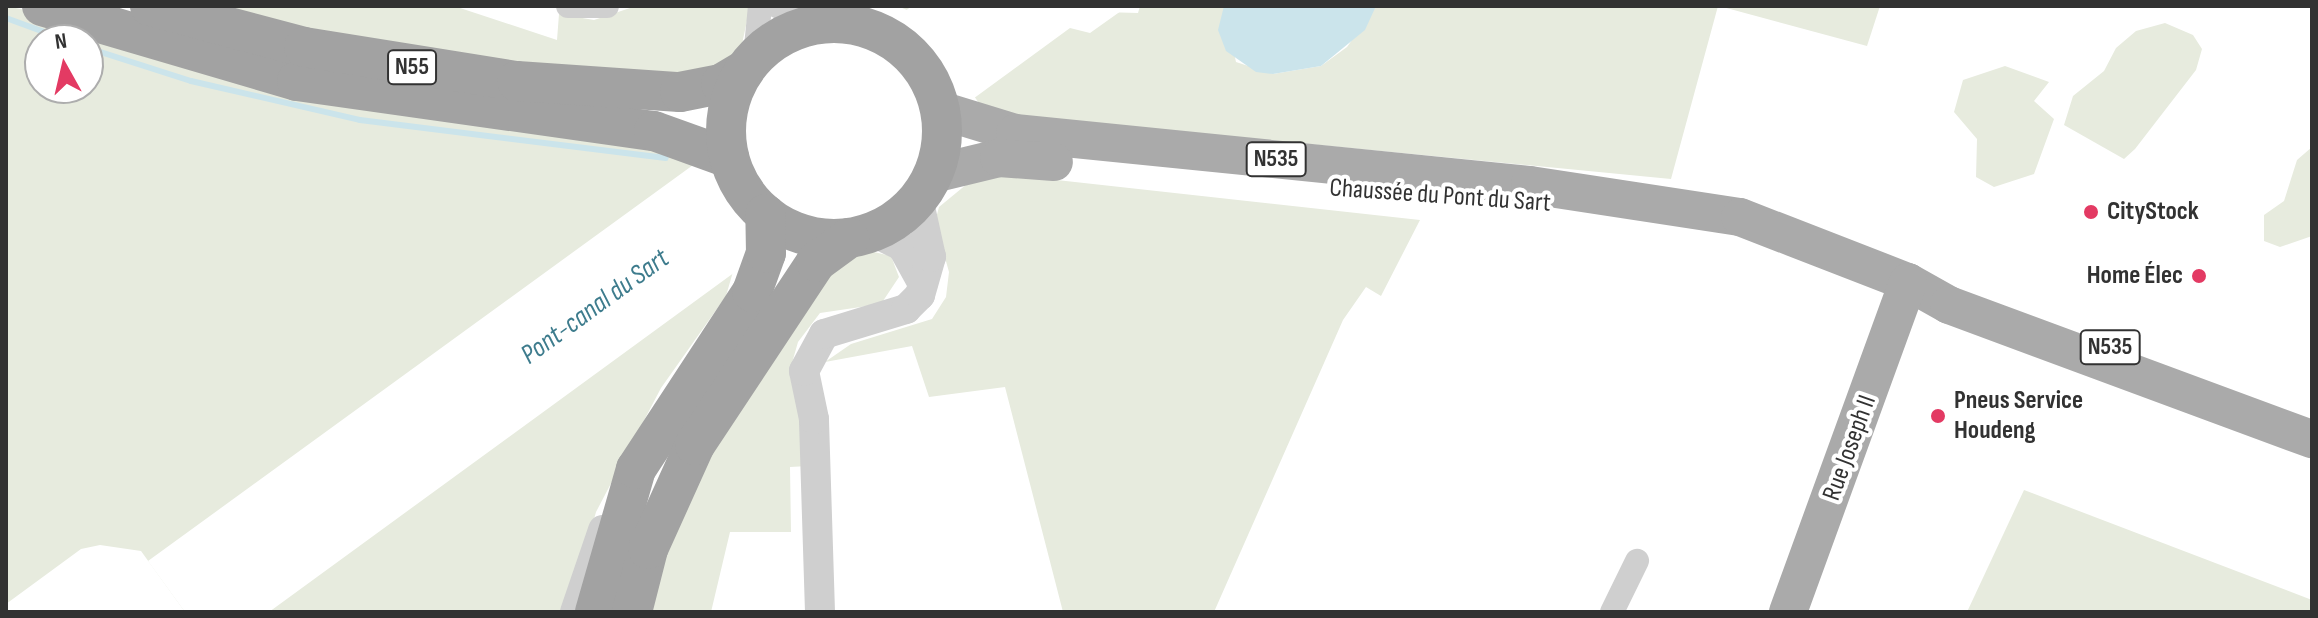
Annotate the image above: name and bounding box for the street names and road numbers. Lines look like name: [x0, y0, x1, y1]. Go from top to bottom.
road number: N55: [386, 47, 438, 87]
road number: N535: [1244, 139, 1308, 179]
street label: Chaussée du Pont du Sart: [1328, 173, 1552, 219]
road number: N535: [2078, 327, 2142, 367]
street label: Rue Joseph II: [1817, 391, 1883, 505]

